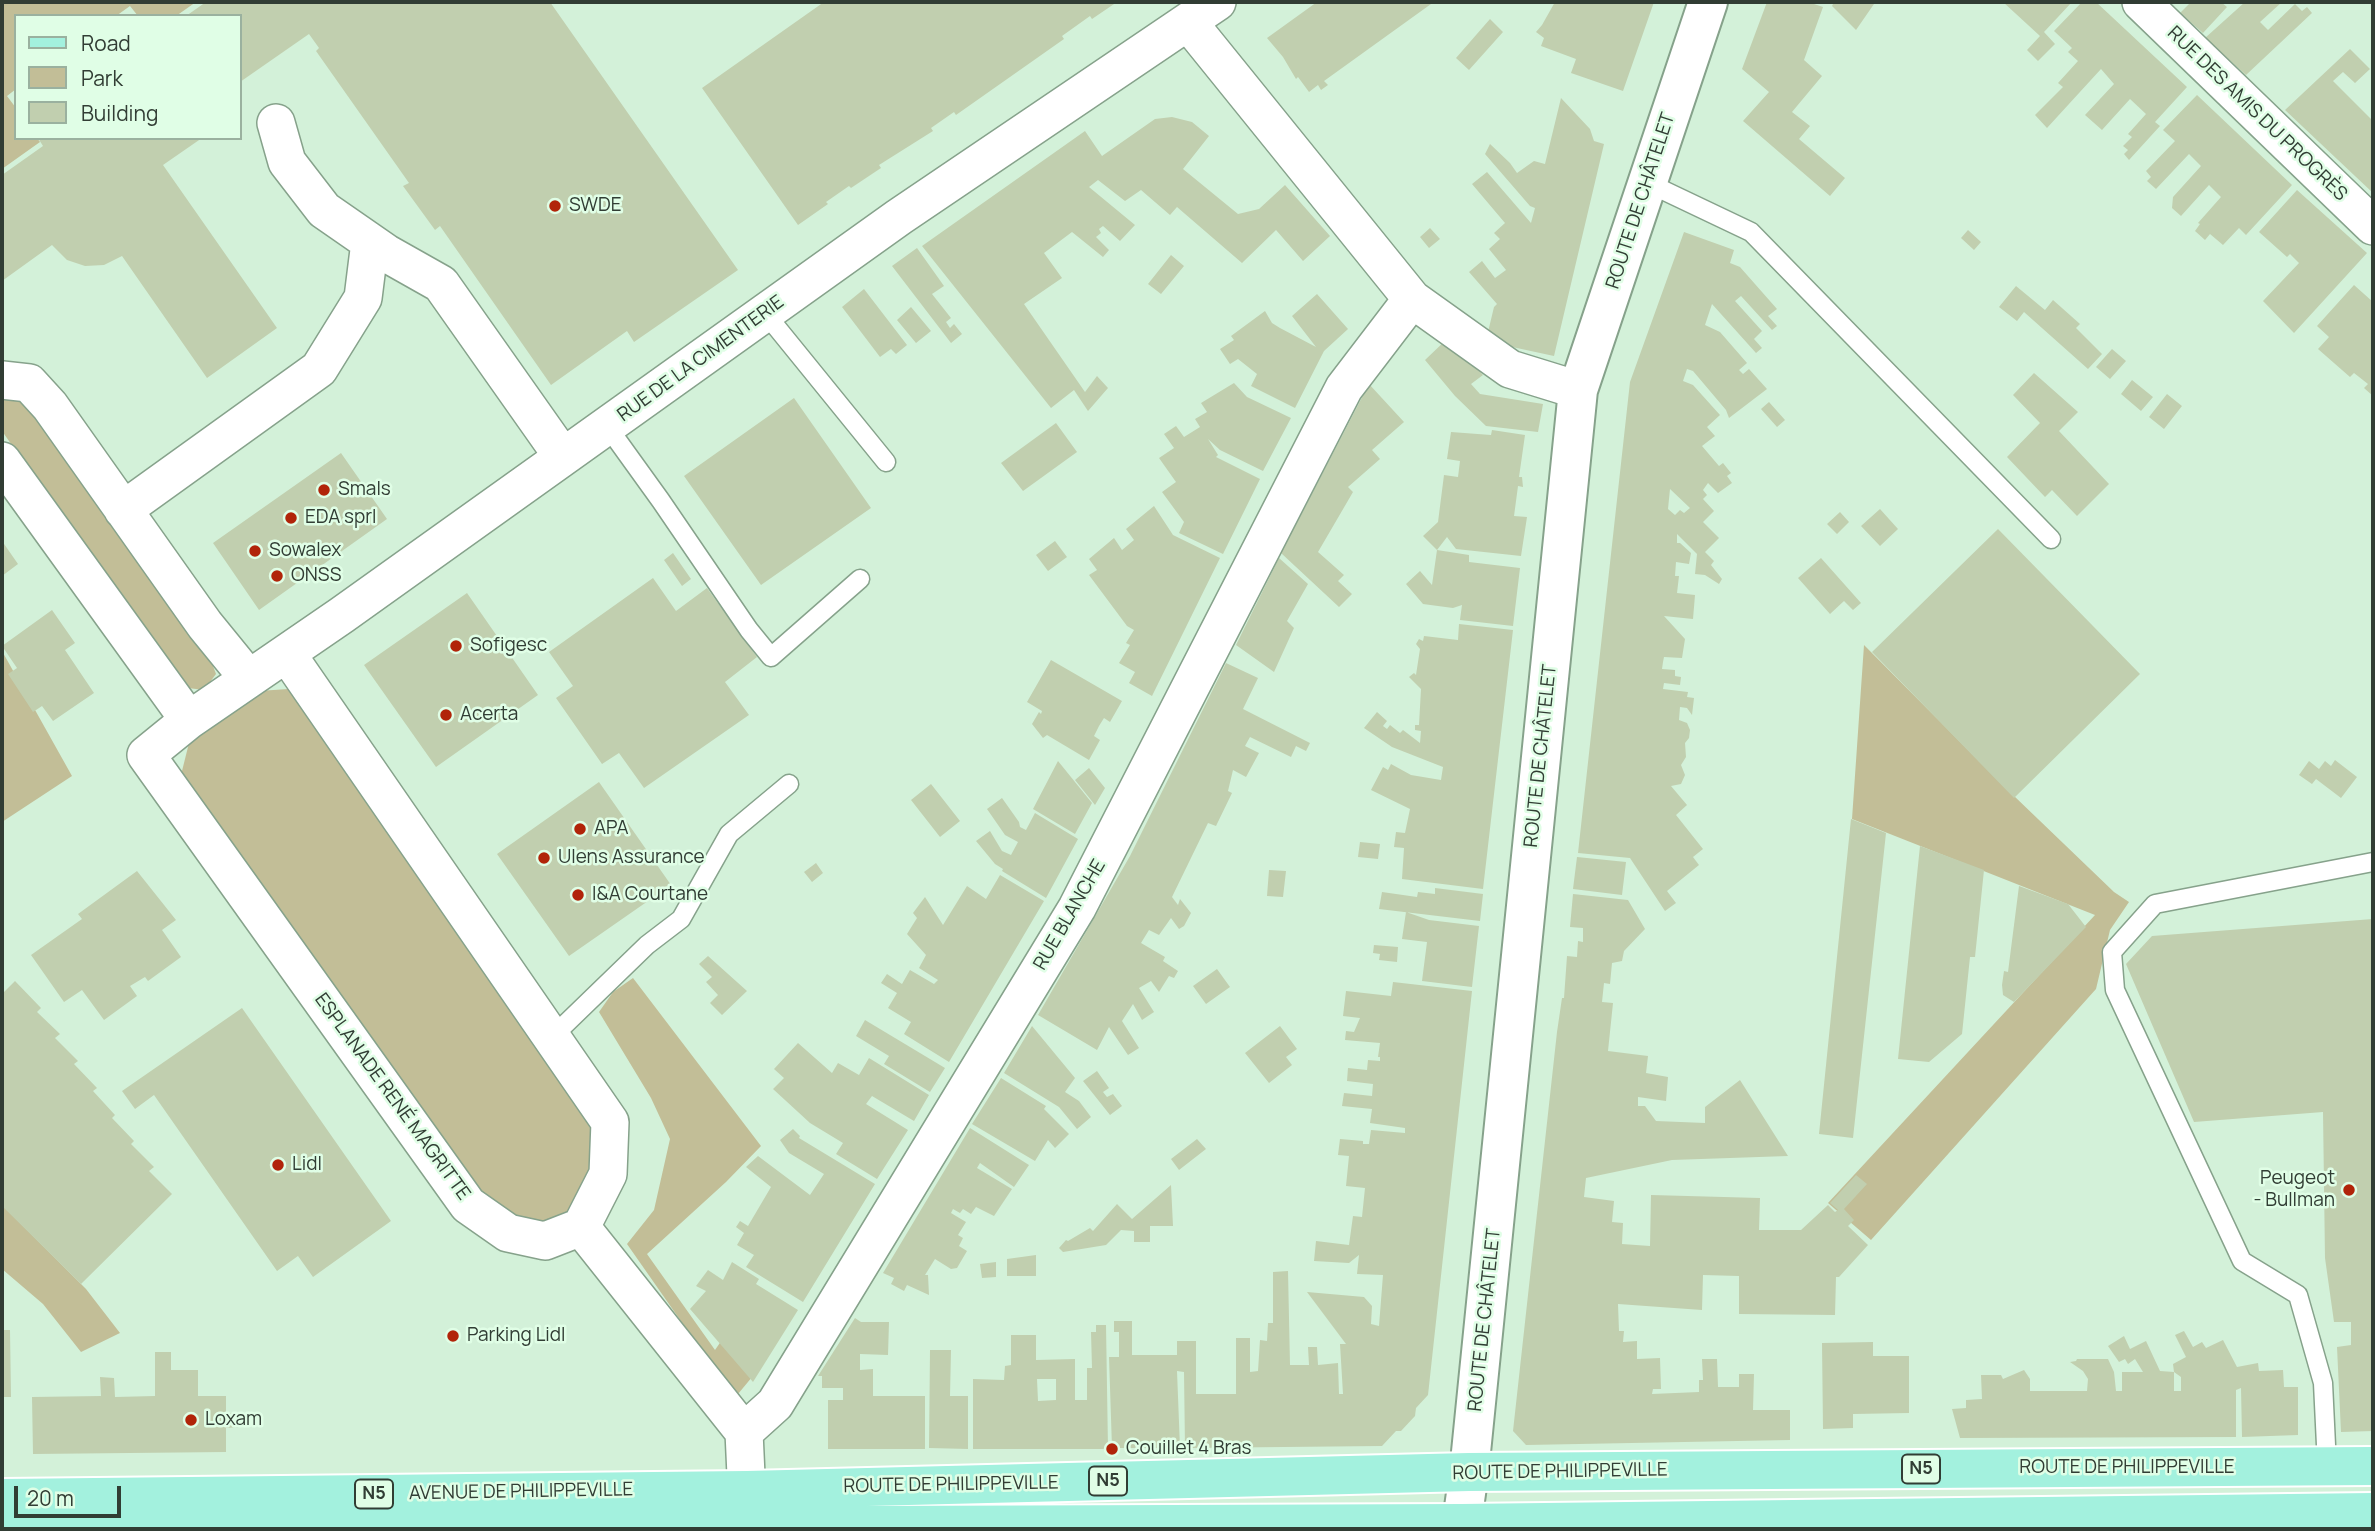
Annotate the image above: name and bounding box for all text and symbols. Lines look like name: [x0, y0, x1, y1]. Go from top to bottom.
legend: [14, 14, 242, 140]
street label: RUE DES AMIS DU PROGRÈS: [2162, 22, 2352, 206]
text: Road: [81, 29, 131, 57]
text: Park: [81, 64, 123, 92]
text: Building: [81, 99, 158, 127]
street label: ROUTE DE CHÂTELET: [1602, 110, 1680, 292]
place label: SWDE: [569, 195, 622, 217]
marker: SWDE: [547, 198, 563, 214]
street label: RUE DE LA CIMENTERIE: [613, 291, 789, 427]
place label: Smals: [338, 479, 391, 501]
marker: Smals: [316, 482, 332, 498]
place label: EDA sprl: [305, 507, 377, 529]
marker: EDA sprl: [283, 510, 299, 526]
place label: Sowalex: [269, 540, 341, 562]
marker: Sowalex: [247, 543, 263, 559]
place label: ONSS: [291, 565, 341, 587]
marker: ONSS: [269, 568, 285, 584]
place label: Sofigesc: [470, 635, 547, 657]
marker: Sofigesc: [448, 638, 464, 654]
street label: ROUTE DE CHÂTELET: [1520, 663, 1562, 849]
place label: Acerta: [460, 704, 518, 726]
marker: Acerta: [438, 707, 454, 723]
place label: APA: [594, 818, 629, 840]
marker: APA: [572, 821, 588, 837]
place label: Ulens Assurance: [558, 847, 705, 869]
marker: Ulens Assurance: [536, 850, 552, 866]
street label: RUE BLANCHE: [1029, 856, 1111, 974]
place label: I&A Courtane: [592, 884, 708, 906]
marker: I&A Courtane: [570, 887, 586, 903]
street label: ESPLANADE RENÉ MAGRITTE: [309, 989, 475, 1205]
place label: Lidl: [292, 1154, 322, 1176]
marker: Lidl: [270, 1157, 286, 1173]
place label: Peugeot - Bullman: [2253, 1168, 2335, 1212]
marker: Peugeot - Bullman: [2341, 1182, 2357, 1198]
street label: ROUTE DE CHÂTELET: [1464, 1227, 1506, 1413]
place label: Parking Lidl: [467, 1325, 565, 1347]
marker: Parking Lidl: [445, 1328, 461, 1344]
place label: Loxam: [205, 1409, 262, 1431]
marker: Loxam: [183, 1412, 199, 1428]
place label: Couillet 4 Bras: [1126, 1438, 1252, 1460]
marker: Couillet 4 Bras: [1104, 1441, 1120, 1457]
road number: N5: [1902, 1454, 1940, 1484]
street label: ROUTE DE PHILIPPEVILLE: [2019, 1457, 2235, 1479]
street label: ROUTE DE PHILIPPEVILLE: [1452, 1459, 1668, 1485]
road number: N5: [1089, 1466, 1127, 1496]
scale bar: [18, 1472, 124, 1516]
street label: ROUTE DE PHILIPPEVILLE: [843, 1472, 1059, 1498]
road number: N5: [355, 1479, 393, 1508]
street label: AVENUE DE PHILIPPEVILLE: [409, 1479, 633, 1505]
text: 20 m: [27, 1484, 74, 1512]

